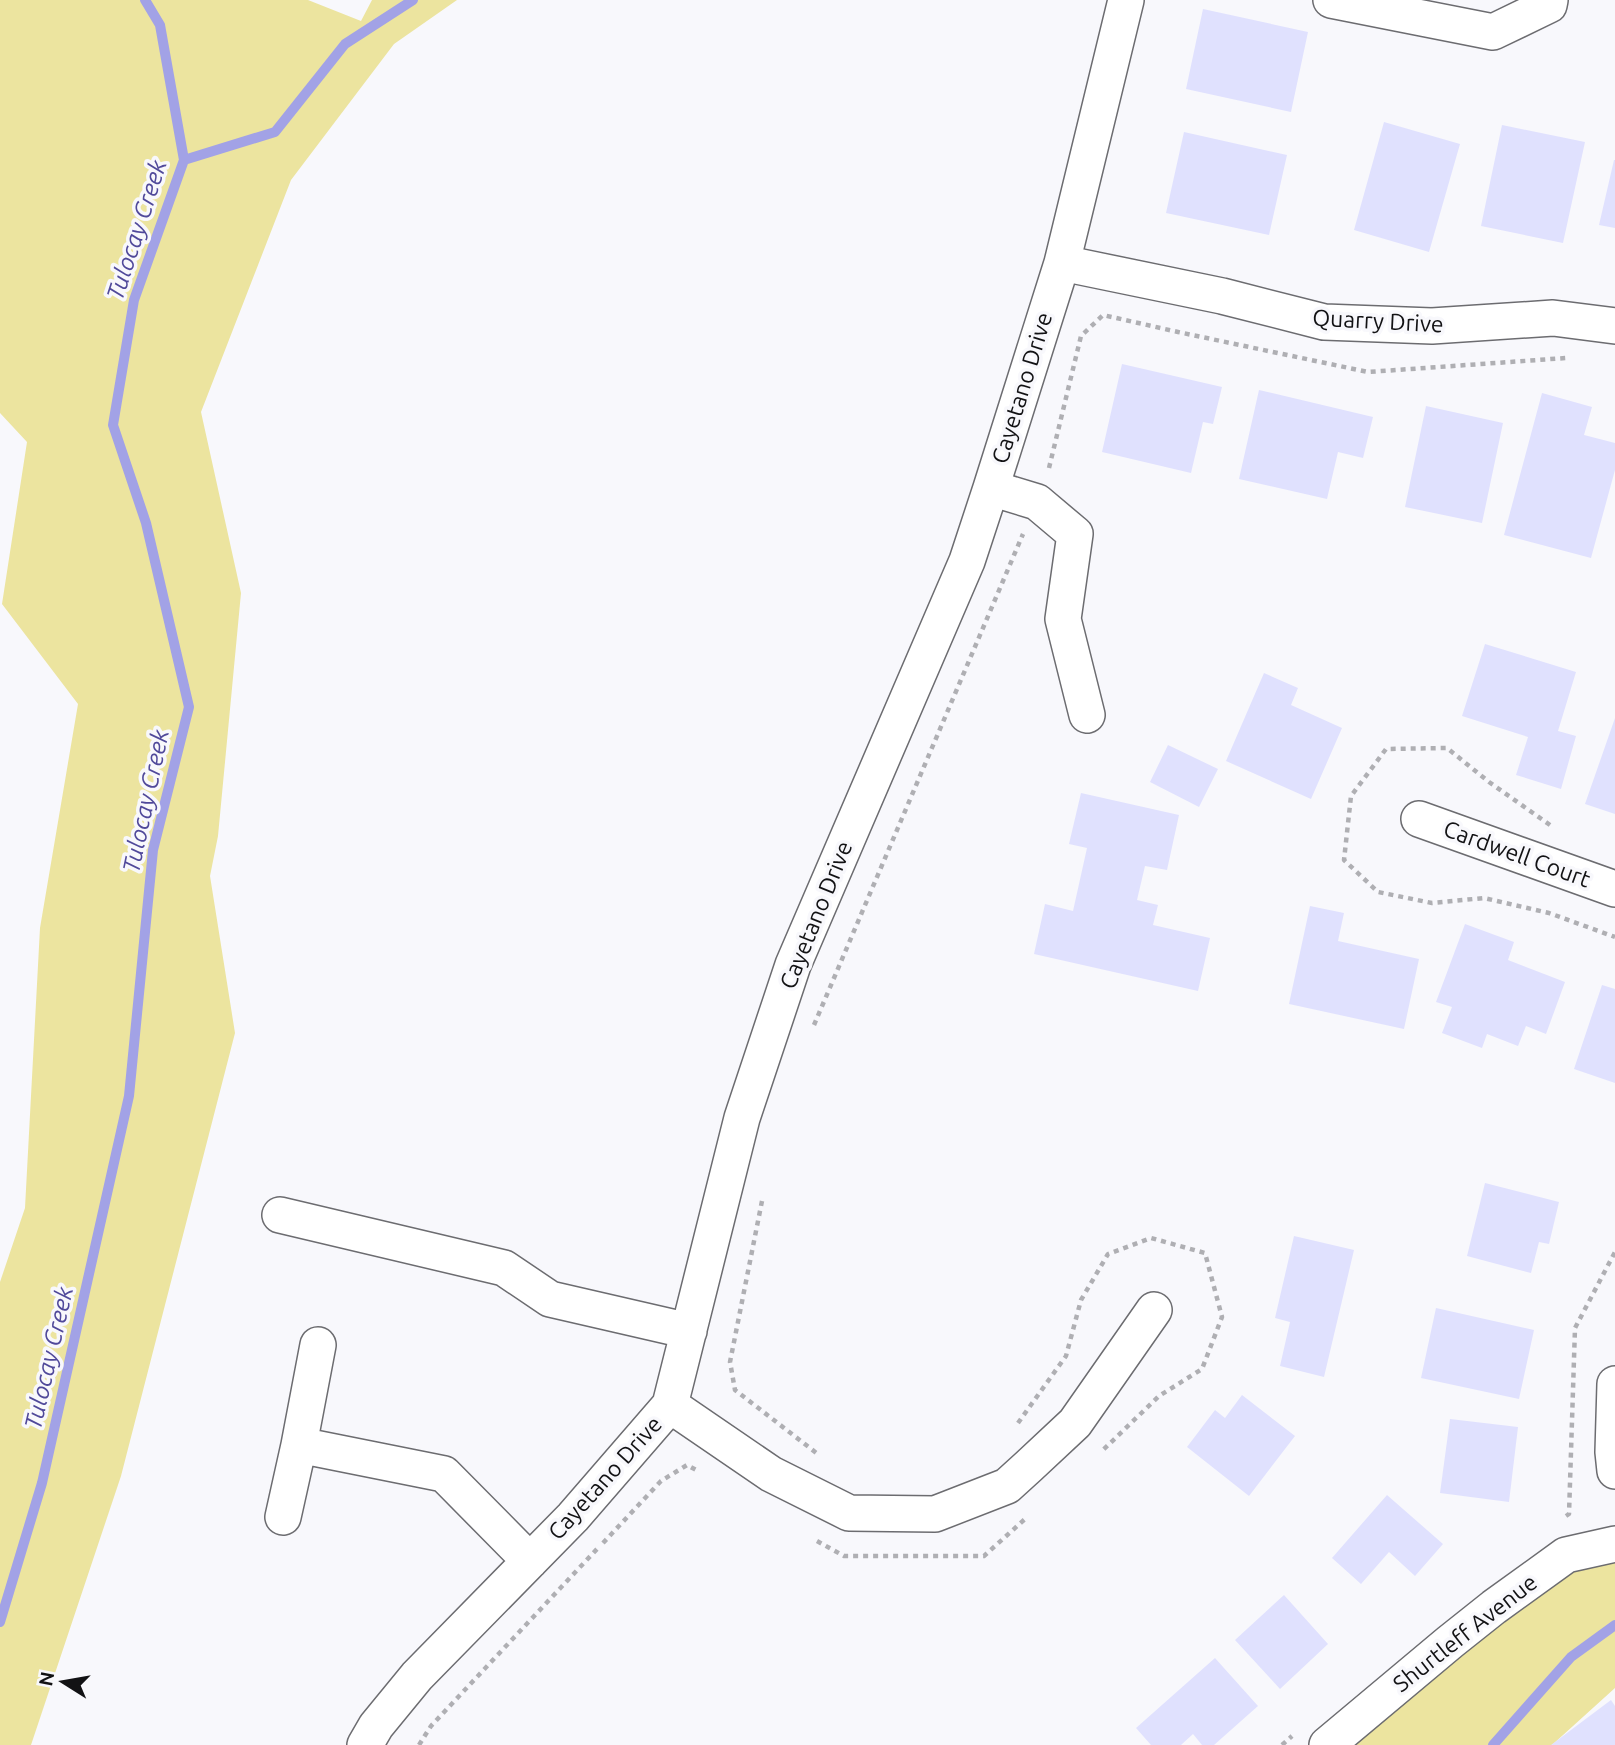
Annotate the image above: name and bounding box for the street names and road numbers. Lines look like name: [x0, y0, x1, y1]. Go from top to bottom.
street label: Quarry Drive: [1312, 305, 1444, 336]
street label: Cayetano Drive: [987, 309, 1056, 466]
street label: Cardwell Court: [1440, 815, 1594, 892]
street label: Cayetano Drive: [775, 837, 856, 992]
street label: Cayetano Drive: [543, 1411, 666, 1544]
street label: Shurtleff Avenue: [1388, 1569, 1541, 1696]

